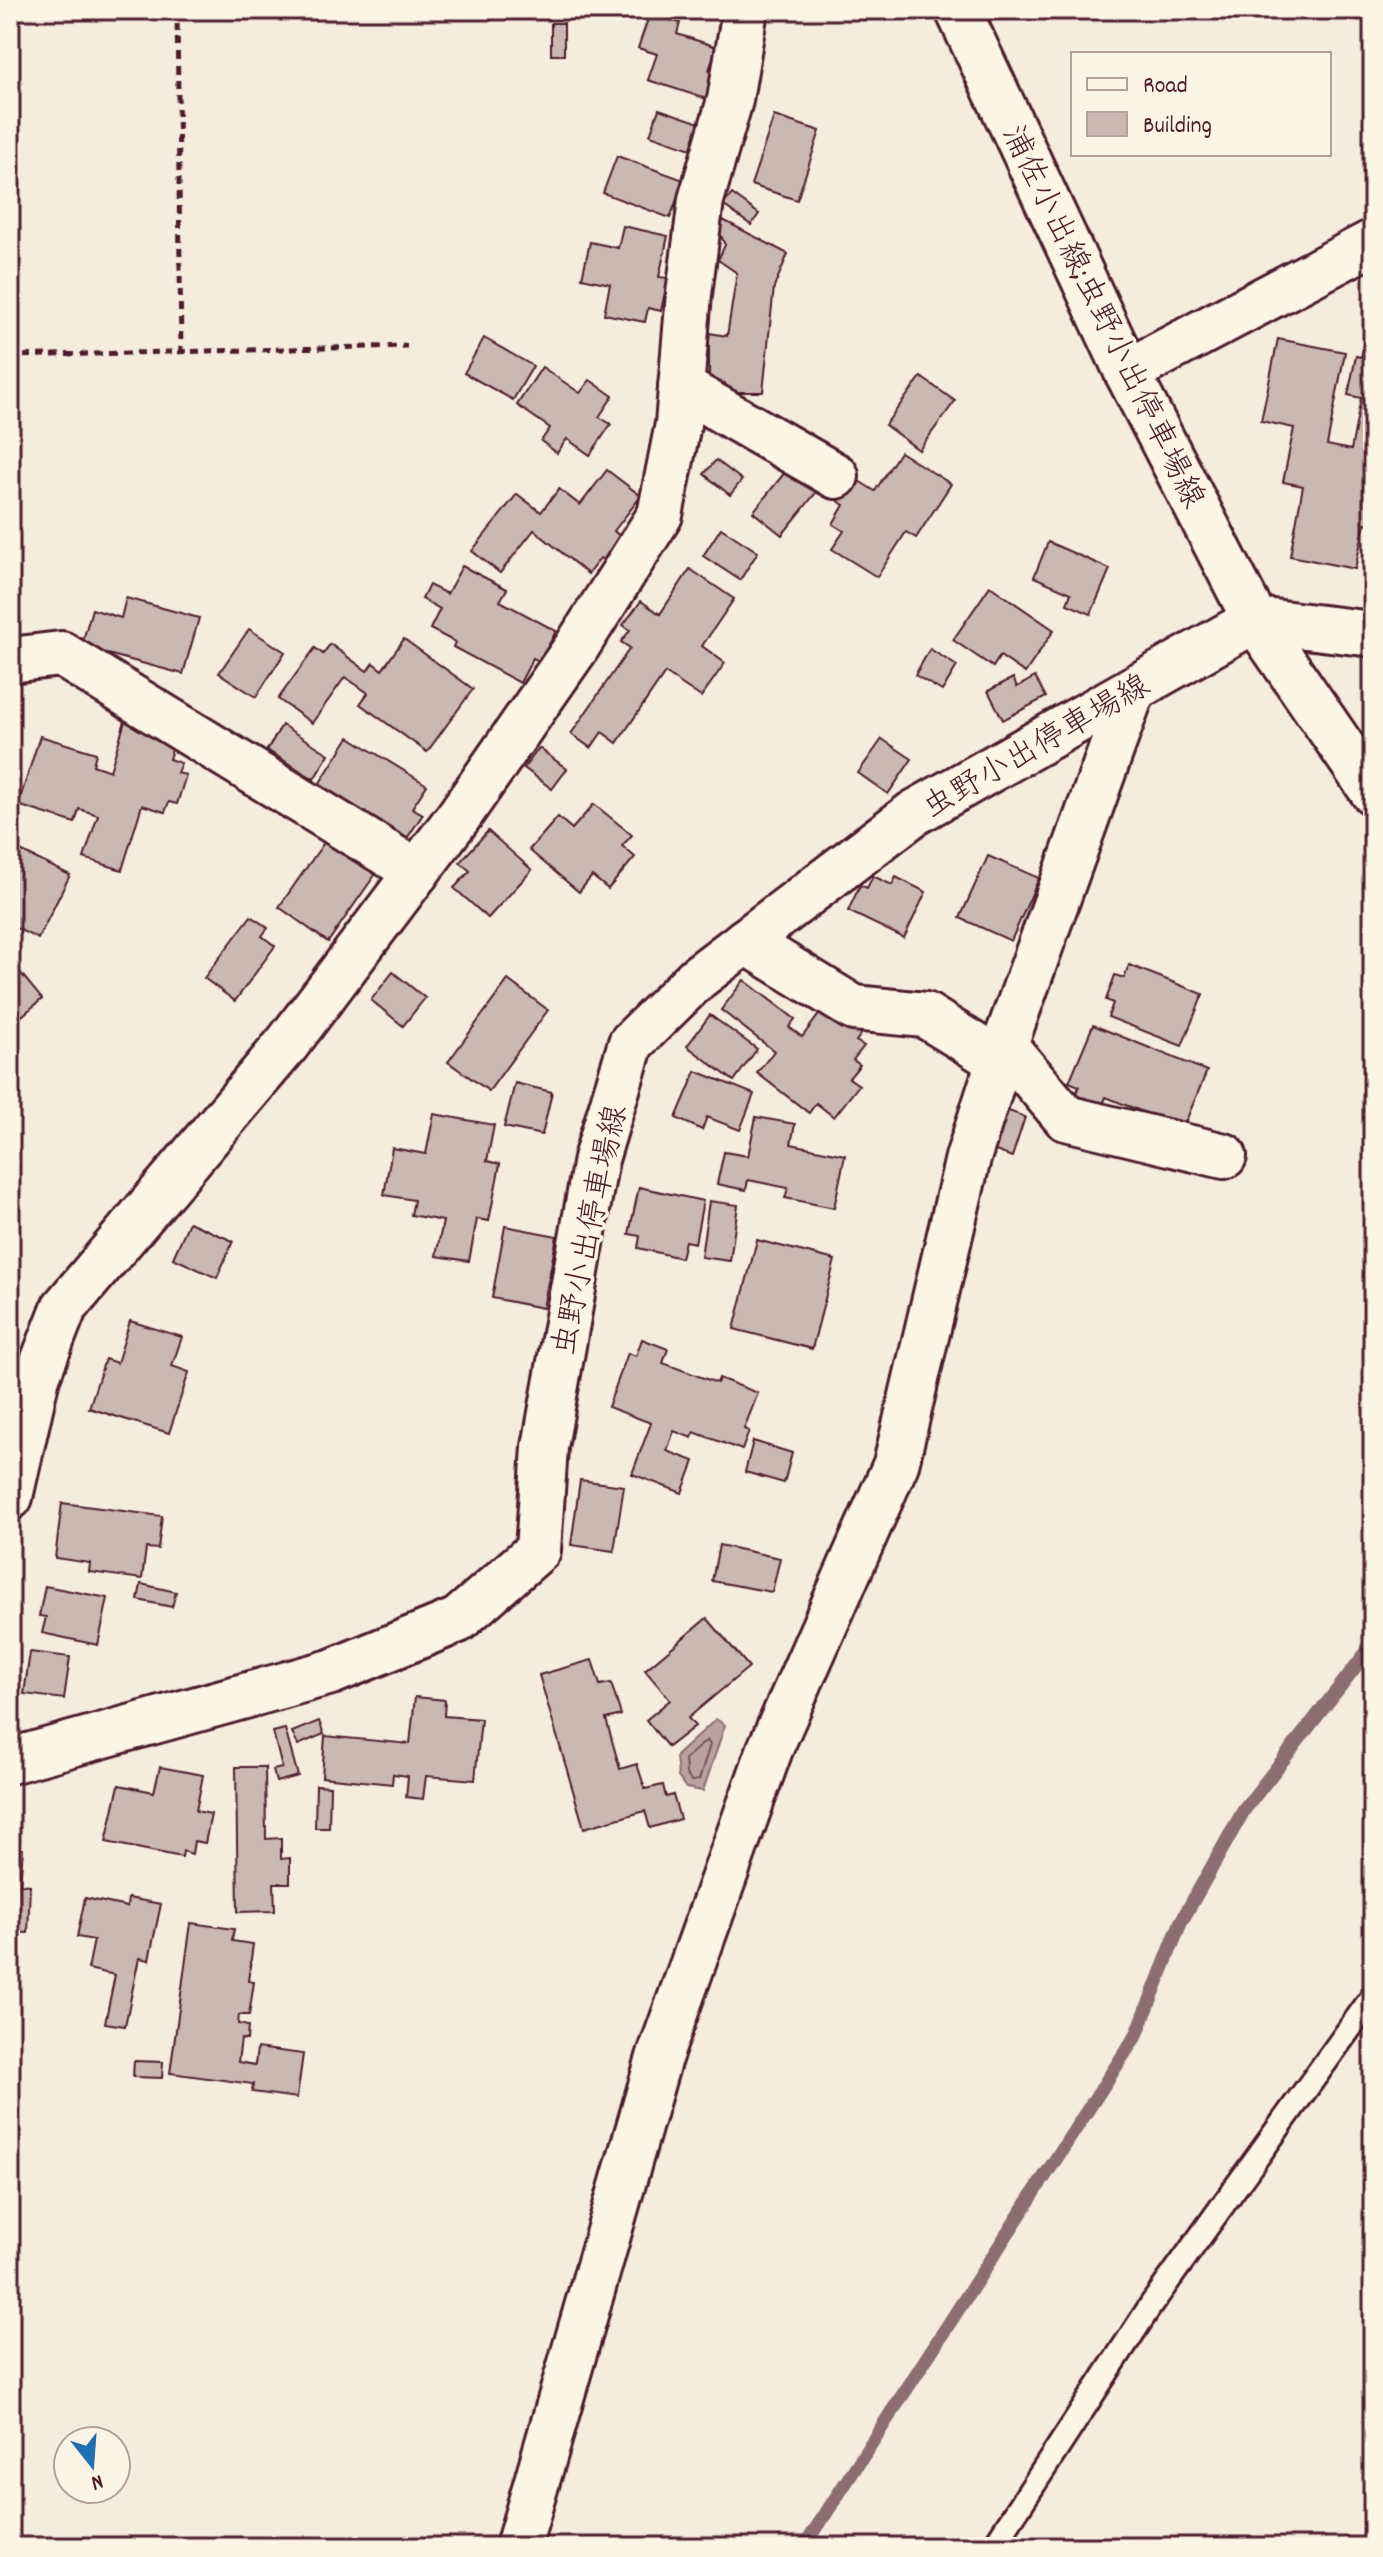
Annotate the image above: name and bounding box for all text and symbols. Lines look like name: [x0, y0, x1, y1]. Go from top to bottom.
legend: [1071, 52, 1331, 156]
text: Road: [1143, 70, 1188, 104]
text: Building: [1143, 110, 1212, 144]
street label: 浦佐小出線;虫野小出停車場線: [988, 119, 1213, 518]
street label: 虫野小出停車場線: [915, 665, 1160, 833]
street label: 虫野小出停車場線: [544, 1101, 642, 1361]
north arrow: [52, 2425, 132, 2505]
text: N: [87, 2464, 107, 2497]

